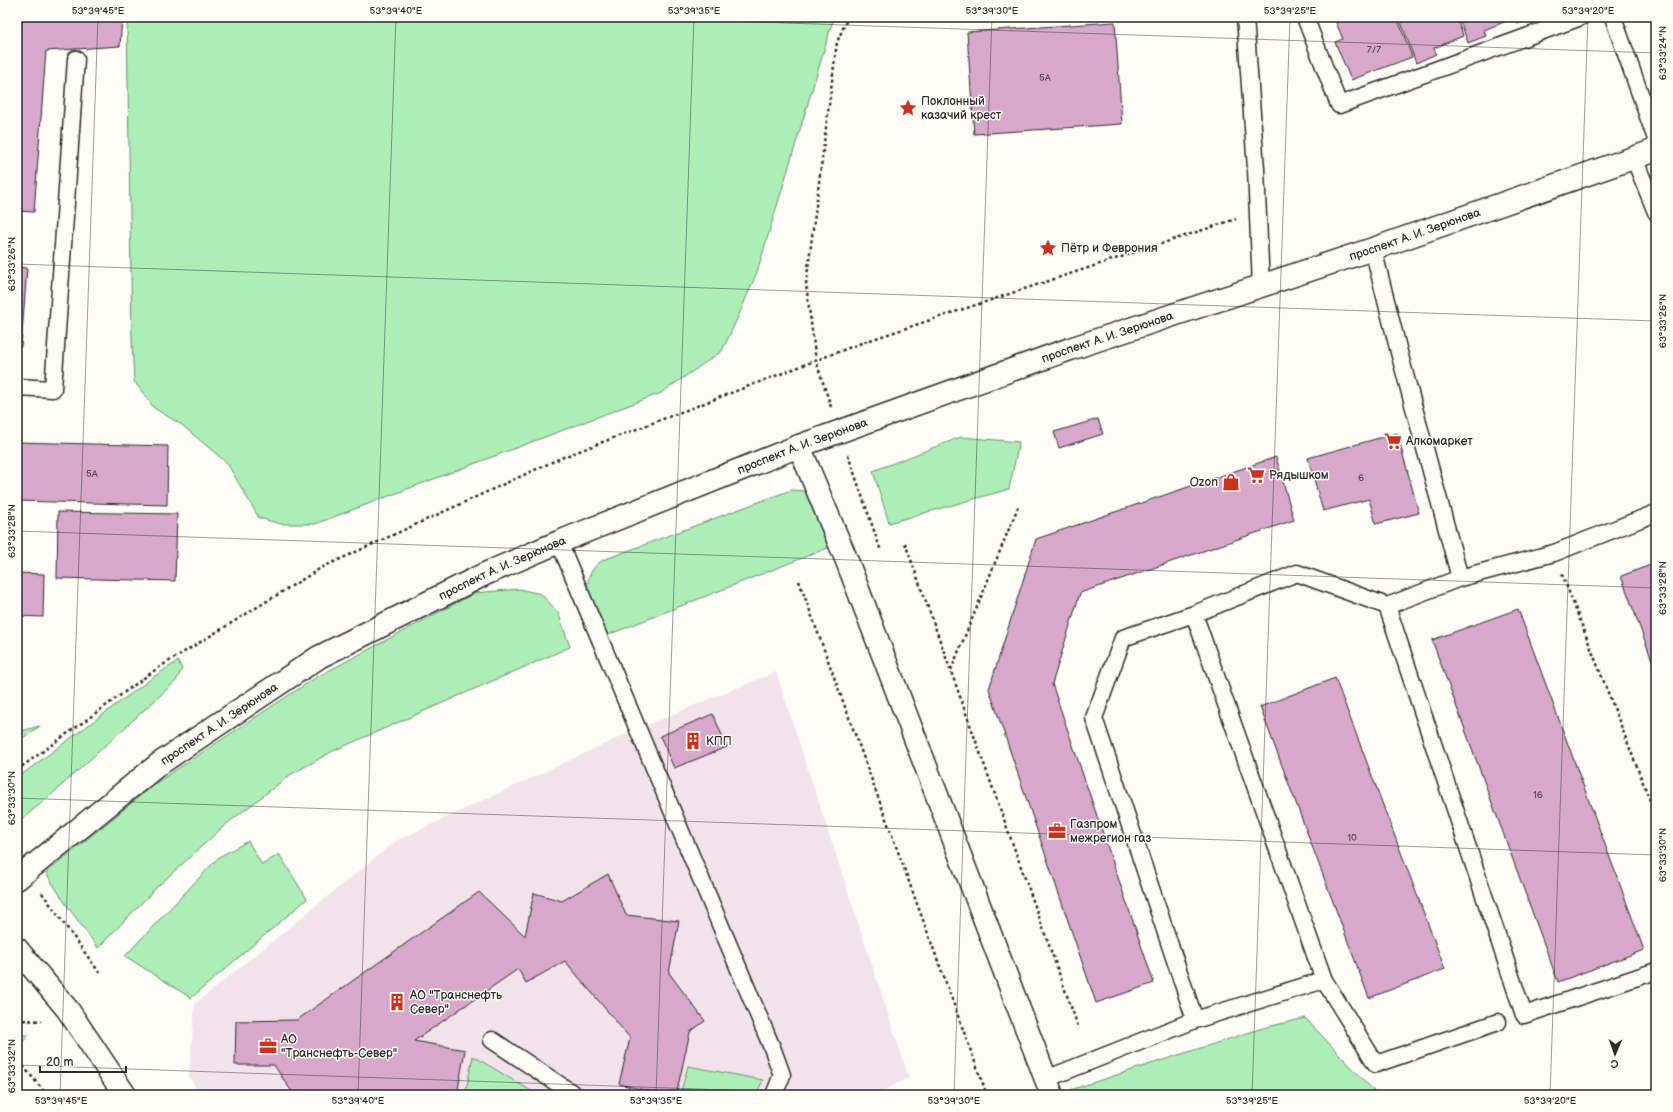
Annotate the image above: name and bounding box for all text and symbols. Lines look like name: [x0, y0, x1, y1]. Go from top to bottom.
text: 53°39'45"E: [72, 5, 125, 17]
text: 53°39'40"E: [370, 5, 423, 17]
text: 53°39'35"E: [668, 5, 721, 17]
text: 53°39'30"E: [966, 5, 1019, 17]
text: 53°39'25"E: [1264, 5, 1317, 17]
text: 53°39'20"E: [1562, 5, 1615, 17]
text: 63°33'24"N: [1657, 26, 1669, 80]
house number: 7/7: [1367, 44, 1381, 56]
house number: 5А: [1039, 72, 1052, 84]
place label: Поклонный казачий крест: [921, 94, 1002, 123]
place icon: Поклонный казачий крест: [898, 98, 918, 118]
street label: проспект А. И. Зерюнова: [1347, 205, 1482, 264]
text: 63°33'26"N: [6, 237, 18, 291]
place icon: Пётр и Феврония: [1038, 238, 1058, 258]
place label: Пётр и Феврония: [1061, 241, 1158, 256]
text: 63°33'26"N: [1657, 294, 1669, 348]
street label: проспект А. И. Зерюнова: [1039, 308, 1175, 366]
street label: проспект А. И. Зерюнова: [735, 415, 869, 477]
supermarket icon: Алкомаркет: [1383, 431, 1403, 451]
place label: Алкомаркет: [1405, 434, 1473, 449]
supermarket icon: Рядышком: [1246, 465, 1266, 485]
house number: 5А: [86, 468, 99, 480]
place label: Рядышком: [1269, 468, 1329, 483]
shop icon: Ozon: [1221, 472, 1241, 492]
house number: 6: [1358, 472, 1364, 484]
place label: Ozon: [1190, 475, 1218, 490]
text: 63°33'28"N: [6, 504, 18, 558]
street label: проспект А. И. Зерюнова: [436, 533, 568, 603]
text: 63°33'28"N: [1657, 561, 1669, 615]
street label: проспект А. И. Зерюнова: [158, 679, 281, 768]
building icon: КПП: [683, 731, 703, 751]
place label: КПП: [706, 734, 732, 749]
text: 63°33'30"N: [6, 771, 18, 825]
house number: 16: [1533, 789, 1543, 801]
place label: Газпром межрегион газ: [1070, 817, 1152, 846]
office icon: Газпром межрегион газ: [1047, 821, 1067, 841]
text: 63°33'30"N: [1657, 828, 1669, 882]
house number: 10: [1347, 832, 1357, 844]
place label: АО "Транснефть Север": [409, 988, 502, 1017]
building icon: АО "Транснефть Север": [387, 992, 407, 1012]
place label: АО "Транснефть-Север": [280, 1032, 397, 1061]
north arrow: [1595, 1034, 1635, 1074]
office icon: АО "Транснефть-Север": [258, 1036, 278, 1056]
text: 63°33'32"N: [6, 1039, 18, 1093]
scale bar: [40, 1048, 126, 1074]
text: 20 m: [46, 1055, 73, 1070]
text: С: [1610, 1057, 1619, 1070]
text: 53°39'45"E: [35, 1095, 88, 1107]
text: 53°39'40"E: [332, 1095, 385, 1107]
text: 53°39'35"E: [630, 1095, 683, 1107]
text: 53°39'30"E: [928, 1095, 981, 1107]
text: 53°39'25"E: [1226, 1095, 1279, 1107]
text: 53°39'20"E: [1524, 1095, 1577, 1107]

